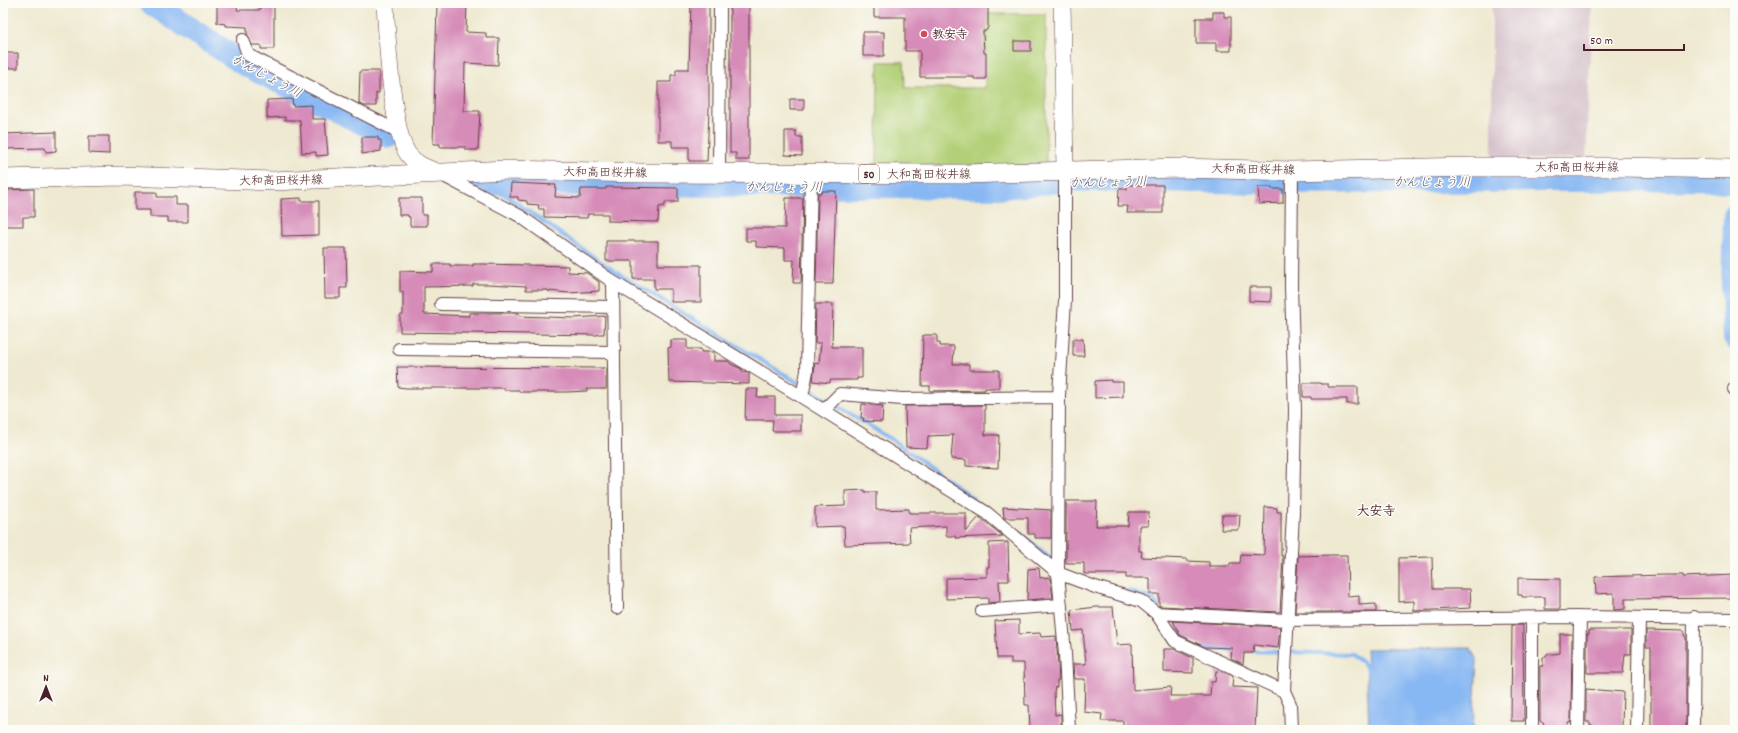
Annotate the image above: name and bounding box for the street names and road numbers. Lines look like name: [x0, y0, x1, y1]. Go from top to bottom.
street label: 大和高田桜井線: [1535, 160, 1619, 177]
street label: 大和高田桜井線: [1211, 161, 1295, 180]
street label: 大和高田桜井線: [563, 164, 647, 183]
road number: 50: [859, 165, 879, 183]
street label: 大和高田桜井線: [887, 167, 971, 184]
street label: 大和高田桜井線: [239, 172, 323, 191]

